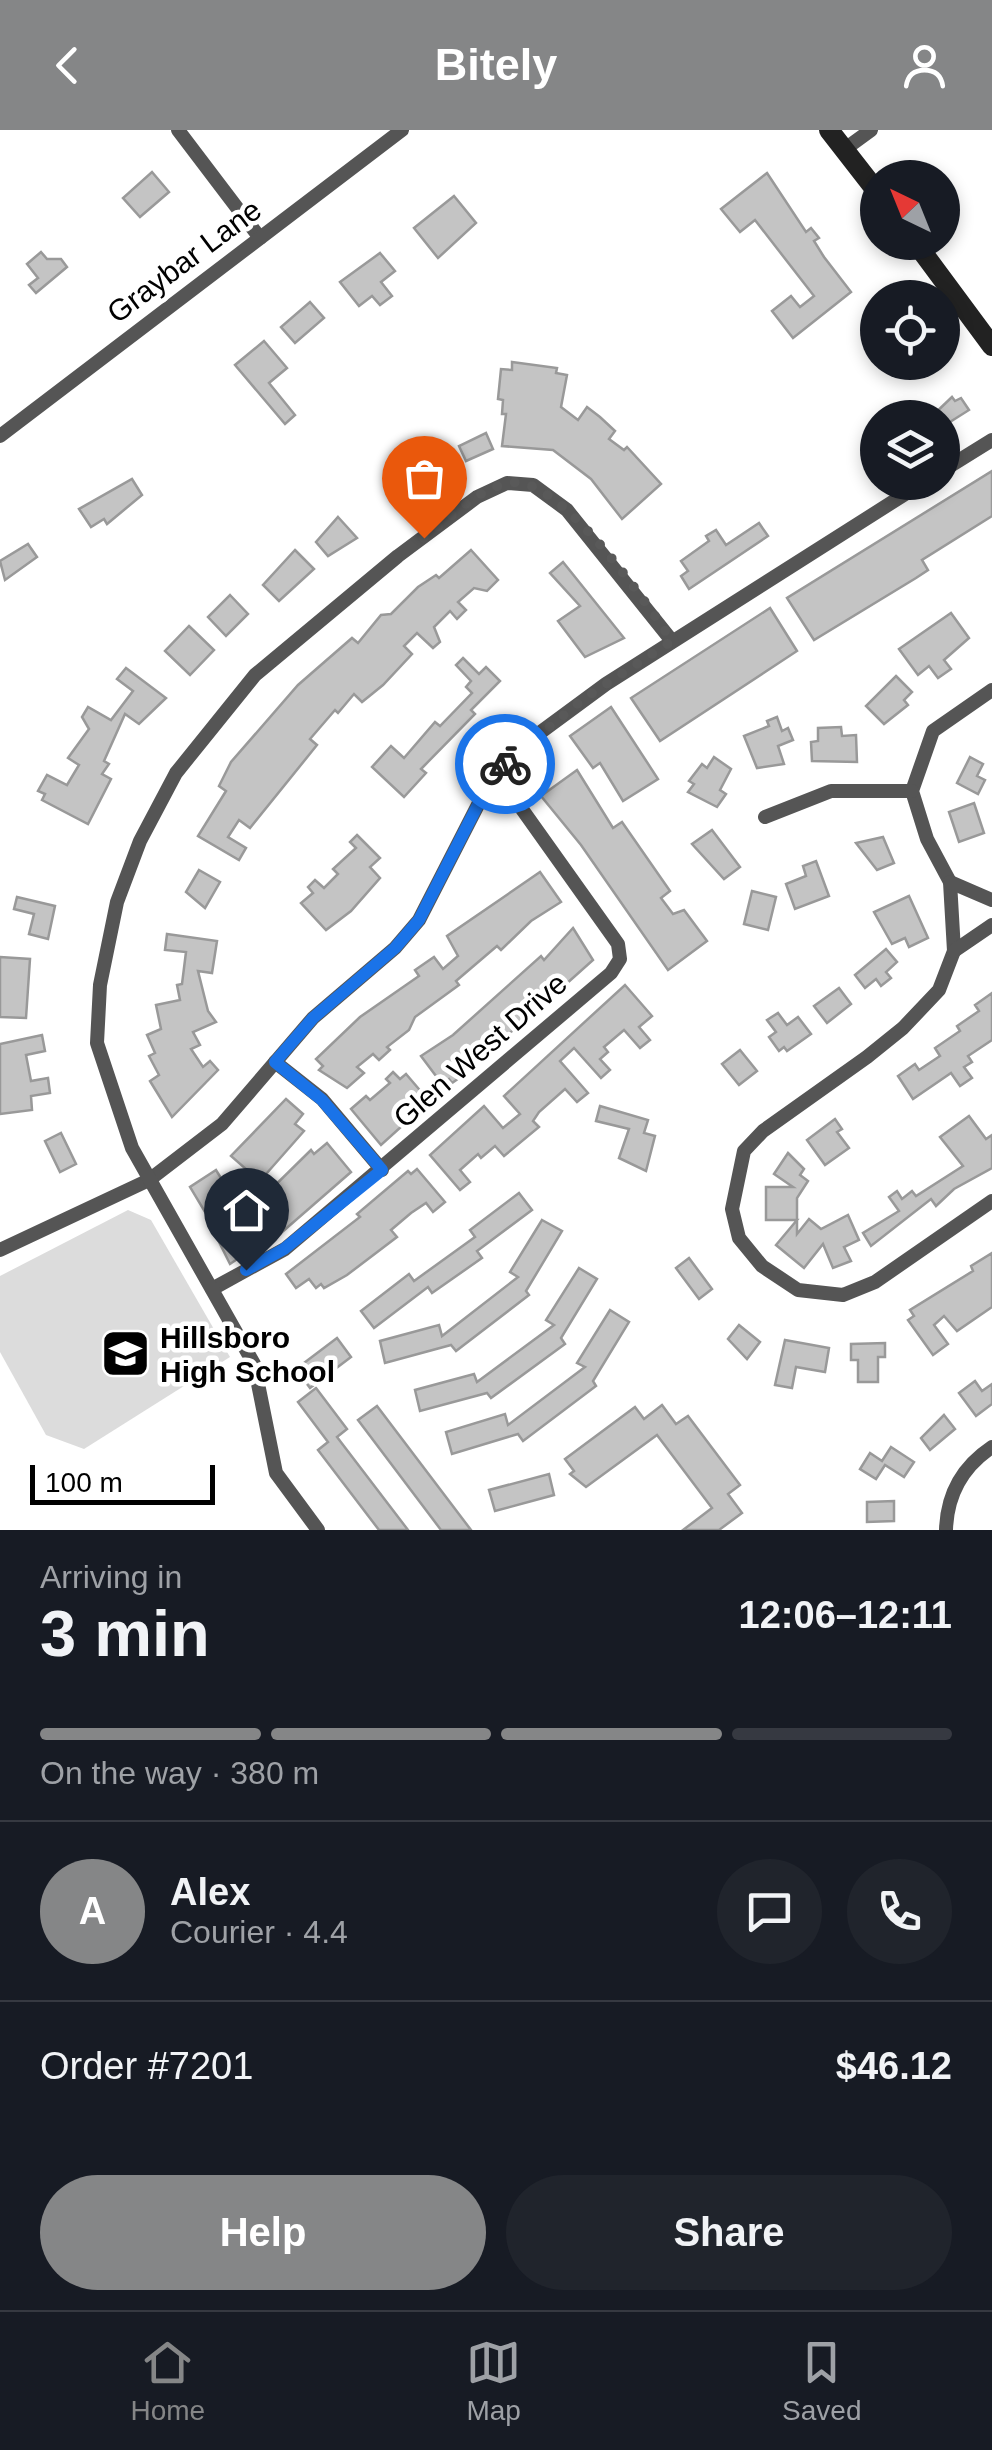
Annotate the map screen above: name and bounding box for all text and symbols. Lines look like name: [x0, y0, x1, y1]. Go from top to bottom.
icon: back: [40, 38, 95, 93]
icon: person: [897, 38, 952, 93]
text: Bitely: [435, 39, 557, 90]
north arrow: [860, 160, 960, 260]
map controls: [860, 160, 960, 500]
street label: Graybar Lane: [101, 193, 267, 329]
button: locate: [860, 280, 960, 380]
button: layers: [860, 400, 960, 500]
pin: [382, 436, 467, 539]
icon: bag: [397, 451, 452, 506]
courier: [455, 714, 555, 814]
icon: bike: [478, 737, 533, 792]
street label: Glen West Drive: [387, 966, 573, 1134]
pin: [204, 1168, 289, 1271]
icon: home: [219, 1183, 274, 1238]
place label: Hillsboro High School: [160, 1321, 335, 1388]
school or university icon: Hillsboro High School: [99, 1328, 151, 1380]
scale bar: [30, 1460, 215, 1504]
text: 100 m: [45, 1467, 123, 1498]
text: Arriving in: [40, 1559, 182, 1595]
text: 12:06–12:11: [739, 1594, 952, 1636]
text: 3 min: [40, 1597, 210, 1670]
text: On the way · 380 m: [40, 1755, 319, 1791]
button: chat: [717, 1859, 822, 1964]
button: phone: [847, 1859, 952, 1964]
text: Alex: [170, 1871, 250, 1913]
text: A: [79, 1890, 106, 1932]
text: Courier · 4.4: [170, 1914, 348, 1950]
text: Order #7201: [40, 2045, 253, 2087]
text: $46.12: [836, 2045, 952, 2087]
button: Help: [40, 2175, 486, 2290]
button: Share: [506, 2175, 952, 2290]
tab: Home: [130, 2335, 205, 2427]
tab: Map: [466, 2335, 521, 2427]
tab: Saved: [782, 2335, 861, 2427]

